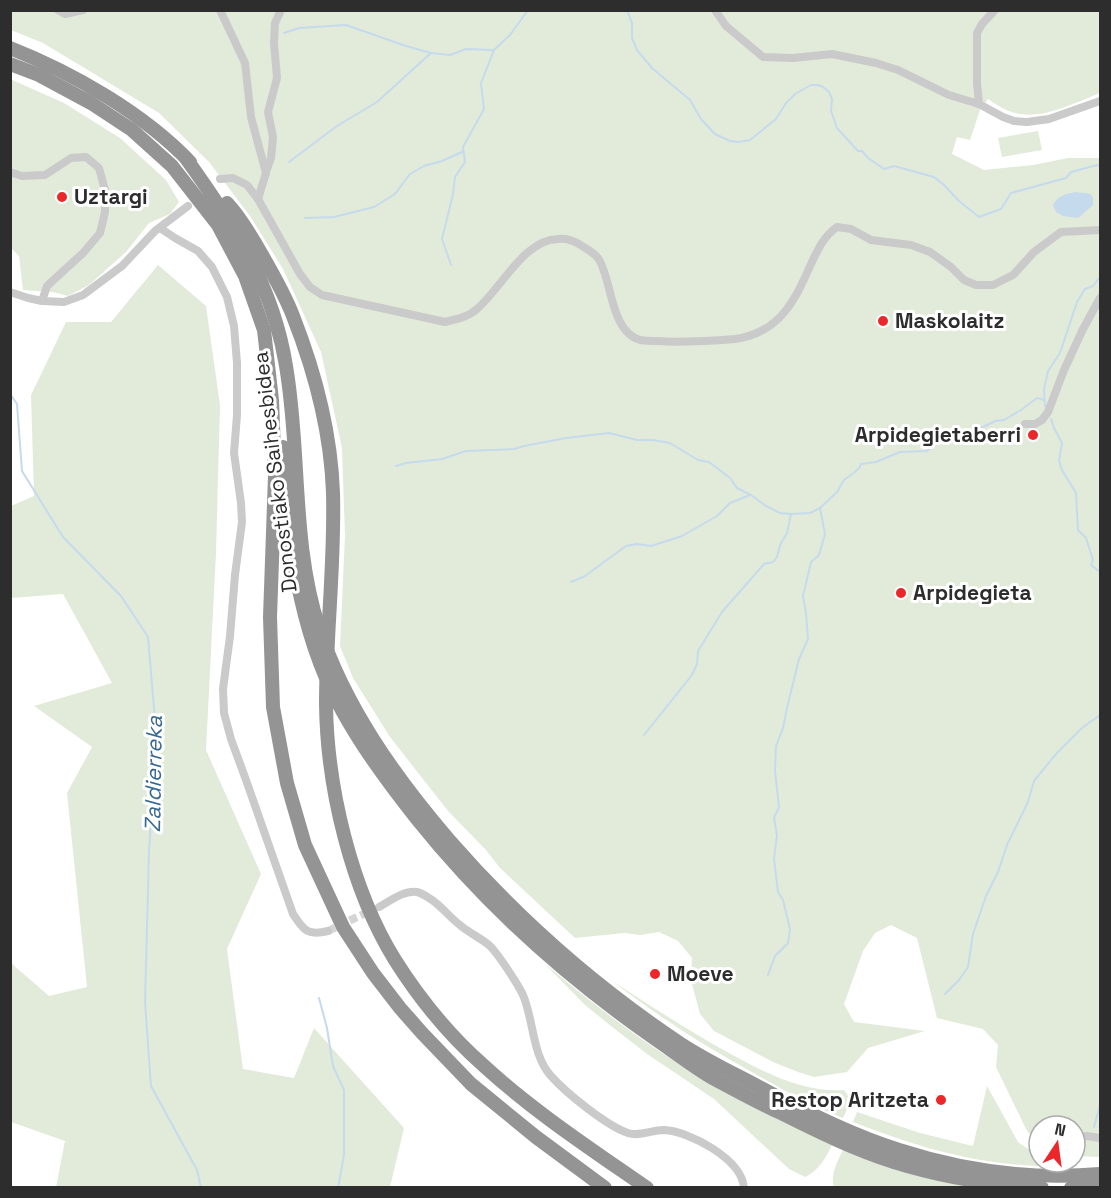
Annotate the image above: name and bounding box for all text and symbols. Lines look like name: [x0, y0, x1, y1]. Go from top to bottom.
place label: Uztargi: [74, 183, 148, 210]
marker: Uztargi: [55, 190, 69, 204]
place label: Maskolaitz: [895, 307, 1004, 334]
marker: Maskolaitz: [876, 314, 890, 328]
street label: Donostiako Saihesbidea: [246, 350, 303, 594]
place label: Arpidegietaberri: [855, 421, 1021, 448]
marker: Arpidegietaberri: [1026, 428, 1040, 442]
place label: Arpidegieta: [913, 579, 1032, 606]
marker: Arpidegieta: [894, 586, 908, 600]
water label: Zaldierreka: [138, 715, 168, 833]
place label: Moeve: [667, 960, 734, 987]
marker: Moeve: [648, 967, 662, 981]
place label: Restop Aritzeta: [771, 1086, 929, 1113]
marker: Restop Aritzeta: [934, 1093, 948, 1107]
north arrow: [1027, 1114, 1087, 1174]
text: N: [1053, 1118, 1068, 1141]

